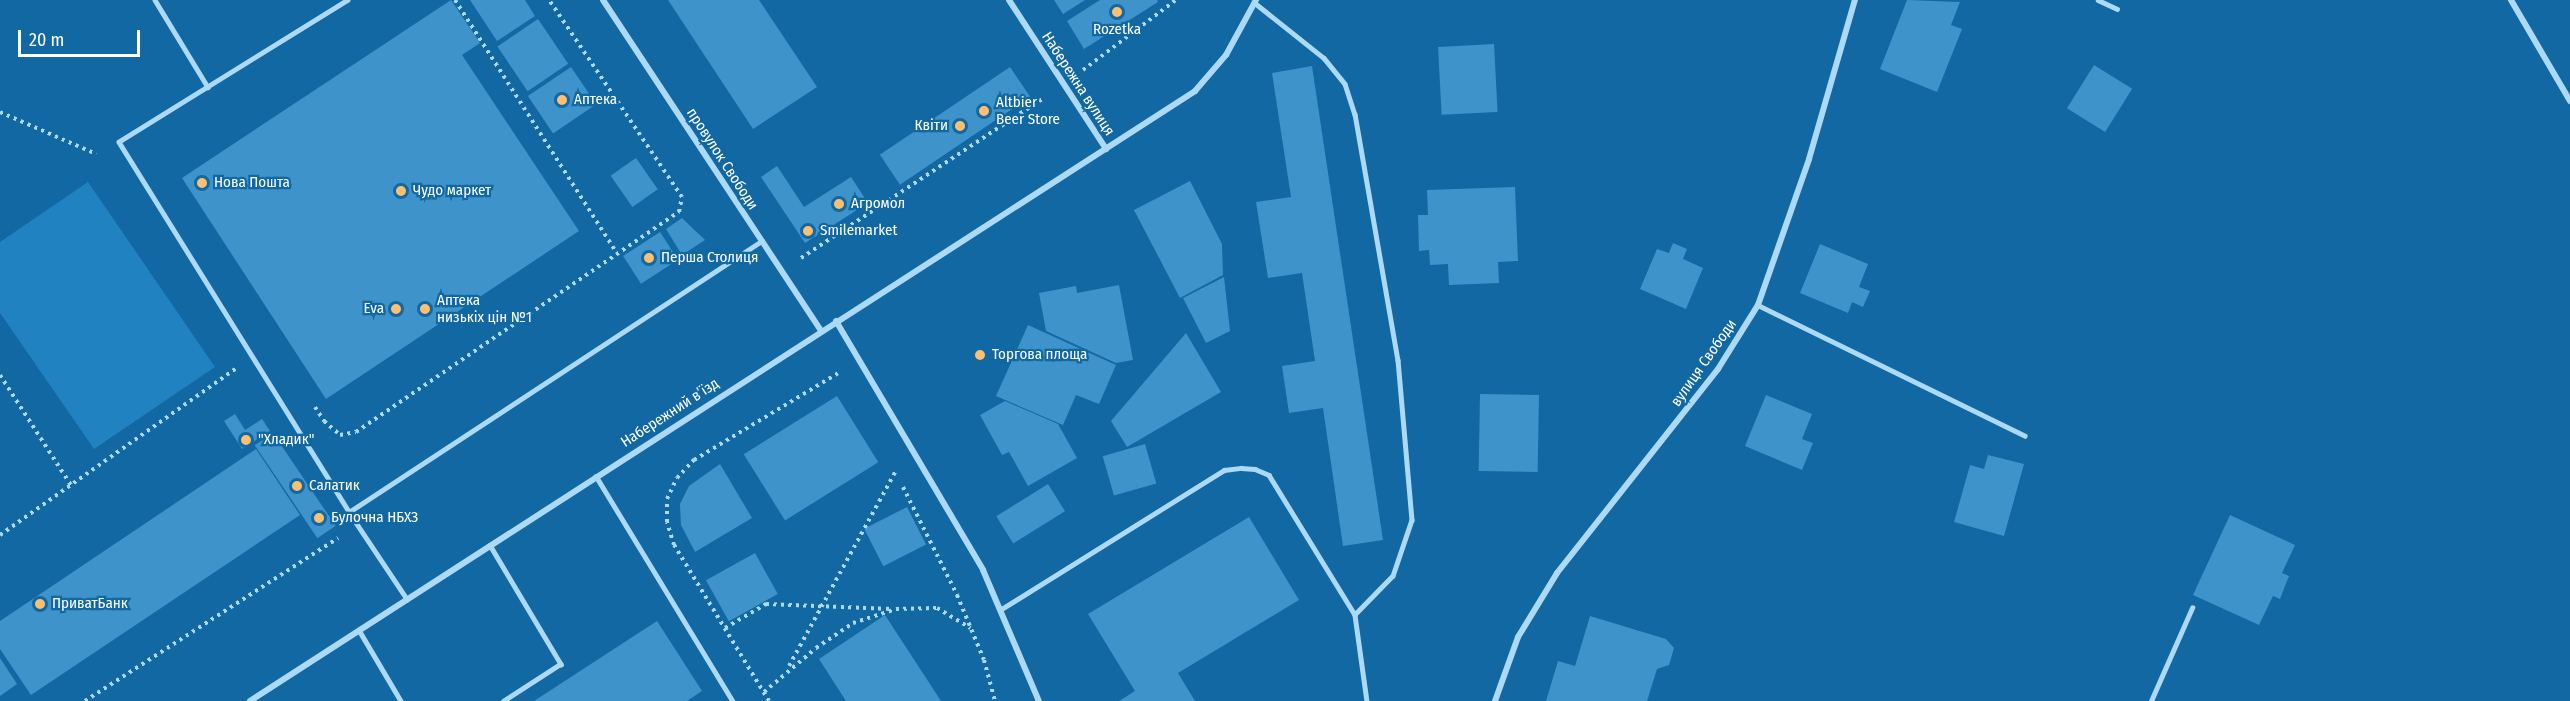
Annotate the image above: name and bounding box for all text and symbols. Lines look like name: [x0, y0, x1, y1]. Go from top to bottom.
marker: Rozetka: [1110, 5, 1124, 19]
scale bar: [21, 18, 142, 56]
place label: Rozetka: [1093, 21, 1141, 39]
text: 20 m: [29, 29, 64, 51]
street label: Набережна вулиця: [1038, 29, 1118, 139]
place label: Аптека: [574, 91, 617, 109]
marker: Аптека: [555, 93, 569, 107]
place label: Altbier Beer Store: [996, 93, 1060, 128]
marker: Altbier Beer Store: [977, 104, 991, 118]
street label: провулок Свободи: [682, 105, 762, 213]
place label: Квіти: [915, 117, 948, 135]
marker: Квіти: [953, 119, 967, 133]
place label: Нова Пошта: [214, 174, 290, 192]
marker: Нова Пошта: [195, 176, 209, 190]
place label: Чудо маркет: [413, 182, 491, 200]
marker: Чудо маркет: [394, 184, 408, 198]
place label: Агромол: [851, 195, 905, 213]
marker: Агромол: [832, 197, 846, 211]
place label: Smilemarket: [820, 222, 897, 240]
marker: Smilemarket: [801, 224, 815, 238]
place label: Перша Столиця: [661, 249, 758, 267]
marker: Перша Столиця: [642, 251, 656, 265]
place label: Аптека низькіх цін №1: [437, 291, 532, 326]
place label: Eva: [363, 300, 384, 318]
marker: Eva: [389, 302, 403, 316]
marker: Аптека низькіх цін №1: [418, 302, 432, 316]
street label: вулиця Свободи: [1667, 316, 1741, 410]
place label: Торгова площа: [992, 346, 1087, 364]
marker: Торгова площа: [973, 348, 987, 362]
street label: Набережний в’їзд: [618, 375, 722, 451]
place label: "Хладик": [258, 431, 314, 449]
marker: "Хладик": [239, 433, 253, 447]
place label: Салатик: [309, 477, 360, 495]
marker: Салатик: [290, 479, 304, 493]
place label: Булочна НБХЗ: [331, 509, 418, 527]
marker: Булочна НБХЗ: [312, 511, 326, 525]
place label: ПриватБанк: [52, 595, 128, 613]
marker: ПриватБанк: [33, 597, 47, 611]

